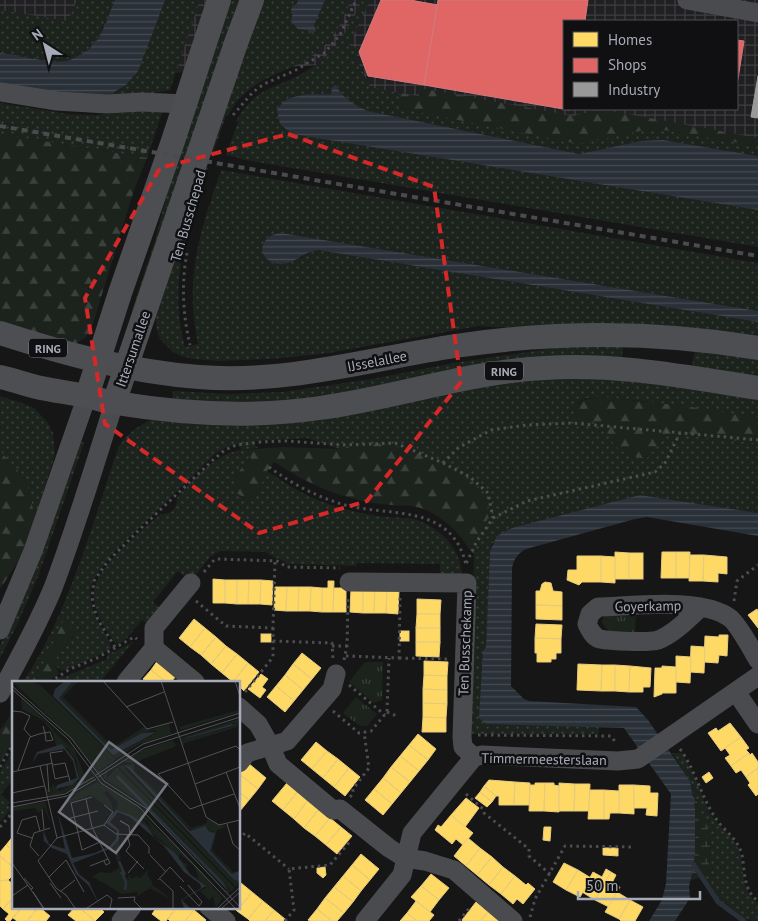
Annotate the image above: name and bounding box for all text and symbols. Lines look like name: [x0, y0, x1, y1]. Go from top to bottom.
north arrow: [20, 20, 70, 70]
legend: [563, 20, 738, 110]
text: N: [28, 24, 46, 44]
text: Homes: [608, 30, 652, 49]
text: Shops: [608, 55, 647, 74]
text: Industry: [608, 80, 660, 99]
street label: Ten Busschepad: [166, 168, 210, 264]
street label: Ittersumallee: [112, 309, 154, 389]
road number: RING: [29, 338, 67, 358]
street label: IJsselallee: [346, 346, 408, 376]
road number: RING: [485, 362, 523, 381]
street label: Ten Busschekamp: [454, 590, 476, 696]
street label: Goyerkamp: [614, 596, 682, 616]
inset map: [12, 681, 240, 908]
street label: Timmermeesterslaan: [481, 749, 607, 769]
scale bar: [578, 868, 700, 900]
text: 50 m: [586, 876, 619, 895]

